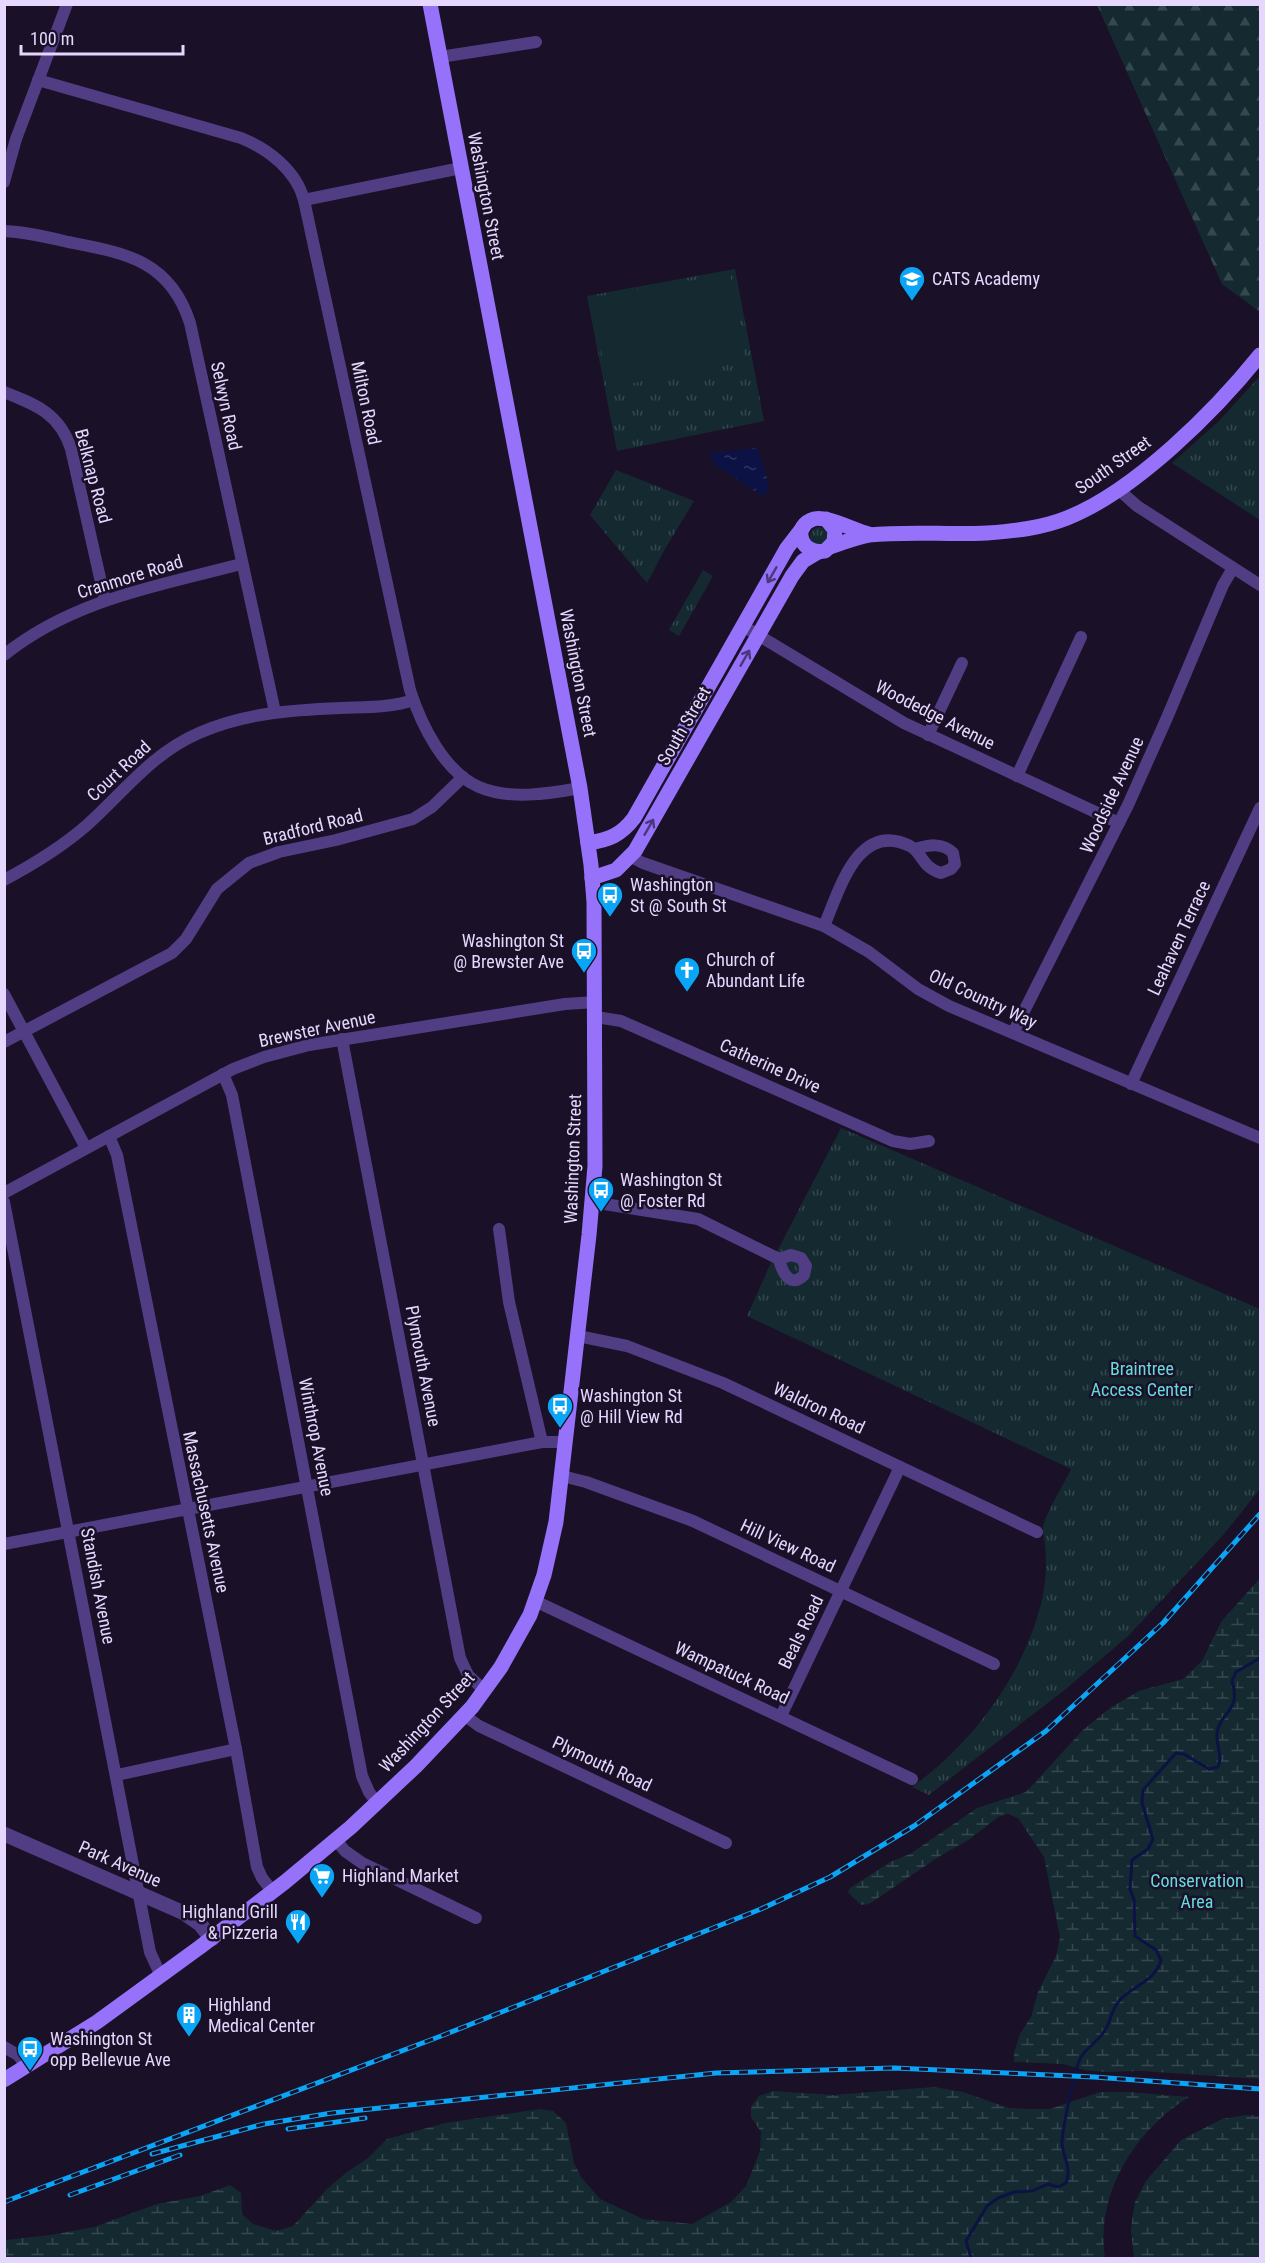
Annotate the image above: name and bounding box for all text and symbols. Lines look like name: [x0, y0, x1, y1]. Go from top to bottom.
scale bar: [21, 18, 183, 56]
text: 100 m: [30, 28, 74, 49]
street label: Washington Street: [464, 130, 509, 262]
school or university icon: CATS Academy: [897, 264, 927, 302]
place label: CATS Academy: [932, 268, 1040, 289]
street label: Milton Road: [347, 359, 386, 447]
street label: Selwyn Road: [207, 360, 246, 452]
street label: Belknap Road: [71, 426, 116, 525]
street label: South Street: [1071, 431, 1155, 498]
street label: Cranmore Road: [75, 551, 185, 603]
one-way arrow: [766, 566, 778, 583]
street label: Washington Street: [556, 607, 601, 739]
one-way arrow: [739, 650, 751, 667]
street label: Woodedge Avenue: [872, 675, 998, 754]
street label: South Street: [653, 683, 715, 769]
street label: Woodside Avenue: [1075, 733, 1148, 856]
street label: Court Road: [82, 736, 155, 805]
street label: Bradford Road: [261, 804, 365, 849]
one-way arrow: [643, 819, 655, 836]
place label: Washington St @ South St: [630, 874, 727, 916]
street label: Leahaven Terrace: [1143, 877, 1214, 999]
bus stop icon: Washington St @ South St: [595, 880, 625, 918]
place label: Washington St @ Brewster Ave: [453, 930, 564, 972]
bus stop icon: Washington St @ Brewster Ave: [569, 936, 599, 974]
place label: Church of Abundant Life: [706, 949, 805, 991]
church icon: Church of Abundant Life: [672, 955, 702, 993]
street label: Old Country Way: [926, 964, 1041, 1033]
street label: Brewster Avenue: [257, 1006, 377, 1051]
street label: Catherine Drive: [717, 1034, 824, 1097]
street label: Washington Street: [560, 1094, 585, 1224]
place label: Washington St @ Foster Rd: [620, 1169, 722, 1211]
bus stop icon: Washington St @ Foster Rd: [586, 1175, 616, 1213]
street label: Plymouth Avenue: [401, 1304, 446, 1428]
park label: Braintree Access Center: [1091, 1358, 1194, 1400]
street label: Winthrop Avenue: [295, 1376, 338, 1498]
street label: Waldron Road: [770, 1377, 868, 1438]
place label: Washington St @ Hill View Rd: [580, 1385, 683, 1427]
bus stop icon: Washington St @ Hill View Rd: [545, 1391, 575, 1429]
street label: Massachusetts Avenue: [179, 1429, 234, 1595]
street label: Hill View Road: [737, 1514, 839, 1577]
street label: Standish Avenue: [77, 1526, 120, 1646]
street label: Beals Road: [774, 1591, 827, 1672]
street label: Wampatuck Road: [672, 1637, 793, 1708]
street label: Washington Street: [375, 1667, 479, 1776]
street label: Plymouth Road: [549, 1731, 655, 1796]
street label: Park Avenue: [76, 1836, 165, 1891]
supermarket icon: Highland Market: [307, 1861, 337, 1899]
place label: Highland Market: [342, 1865, 459, 1886]
park label: Conservation Area: [1150, 1870, 1244, 1912]
place label: Highland Grill & Pizzeria: [182, 1901, 278, 1943]
restaurant icon: Highland Grill & Pizzeria: [283, 1907, 313, 1945]
place label: Highland Medical Center: [208, 1994, 315, 2036]
building icon: Highland Medical Center: [174, 2000, 204, 2038]
place label: Washington St opp Bellevue Ave: [50, 2028, 171, 2070]
bus stop icon: Washington St opp Bellevue Ave: [15, 2034, 45, 2072]

